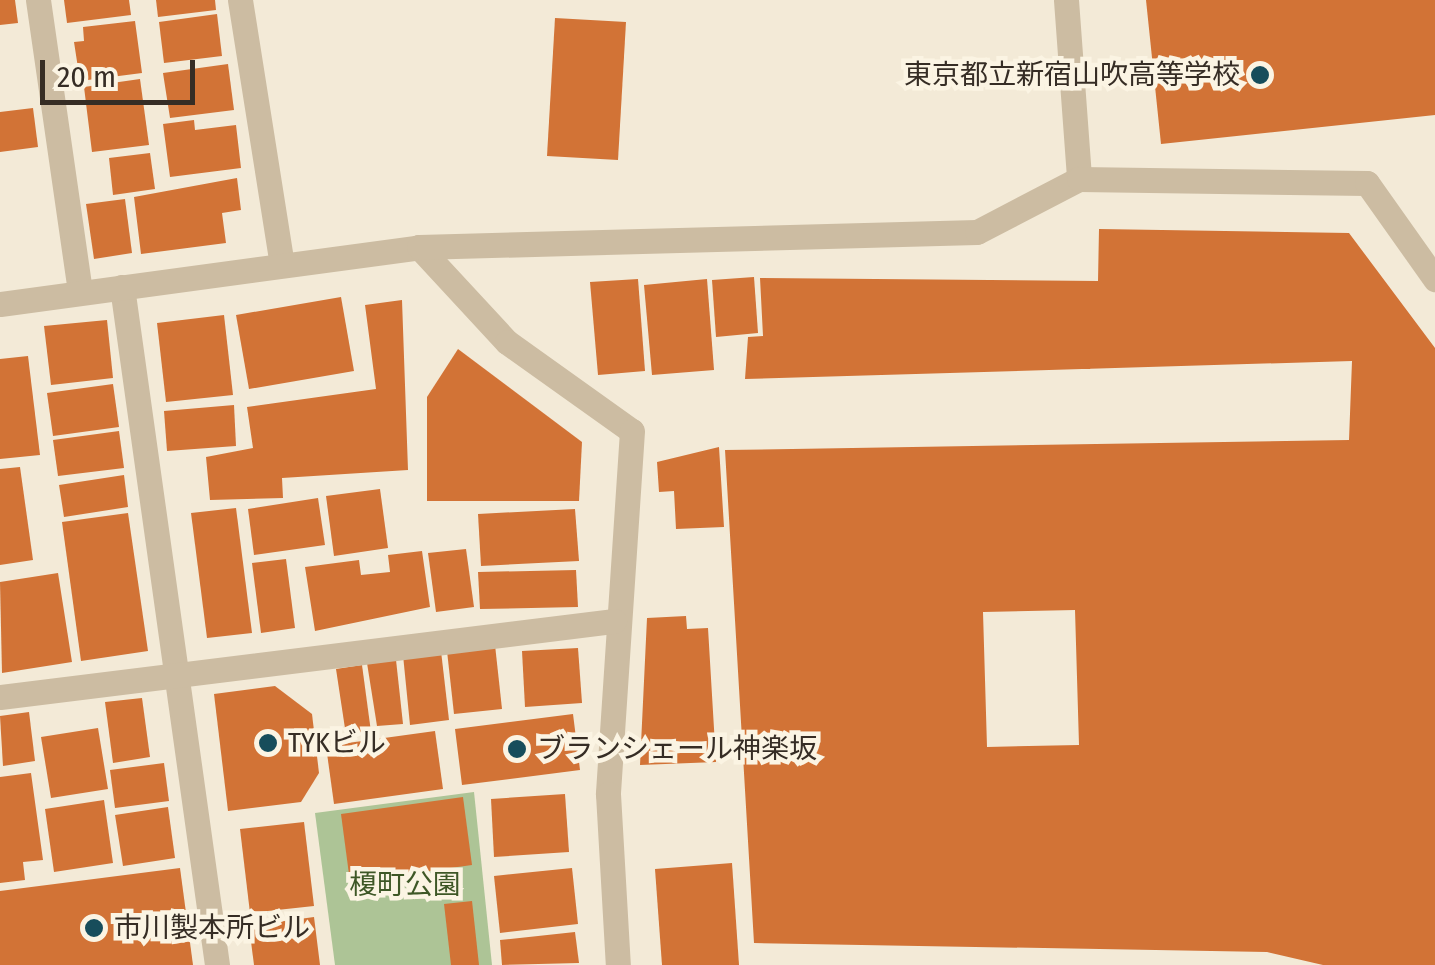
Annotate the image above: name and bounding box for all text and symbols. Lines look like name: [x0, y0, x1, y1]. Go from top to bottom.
scale bar: [45, 40, 200, 102]
place label: 東京都立新宿山吹高等学校: [904, 58, 1240, 92]
text: 20 m: [57, 59, 116, 95]
marker: 東京都立新宿山吹高等学校: [1249, 64, 1271, 86]
place label: TYKビル: [288, 726, 386, 760]
marker: TYKビル: [257, 732, 279, 754]
place label: ブランシェール神楽坂: [537, 732, 817, 766]
marker: ブランシェール神楽坂: [506, 738, 528, 760]
park label: 榎町公園: [349, 868, 461, 902]
place label: 市川製本所ビル: [114, 911, 310, 945]
marker: 市川製本所ビル: [83, 917, 105, 939]

